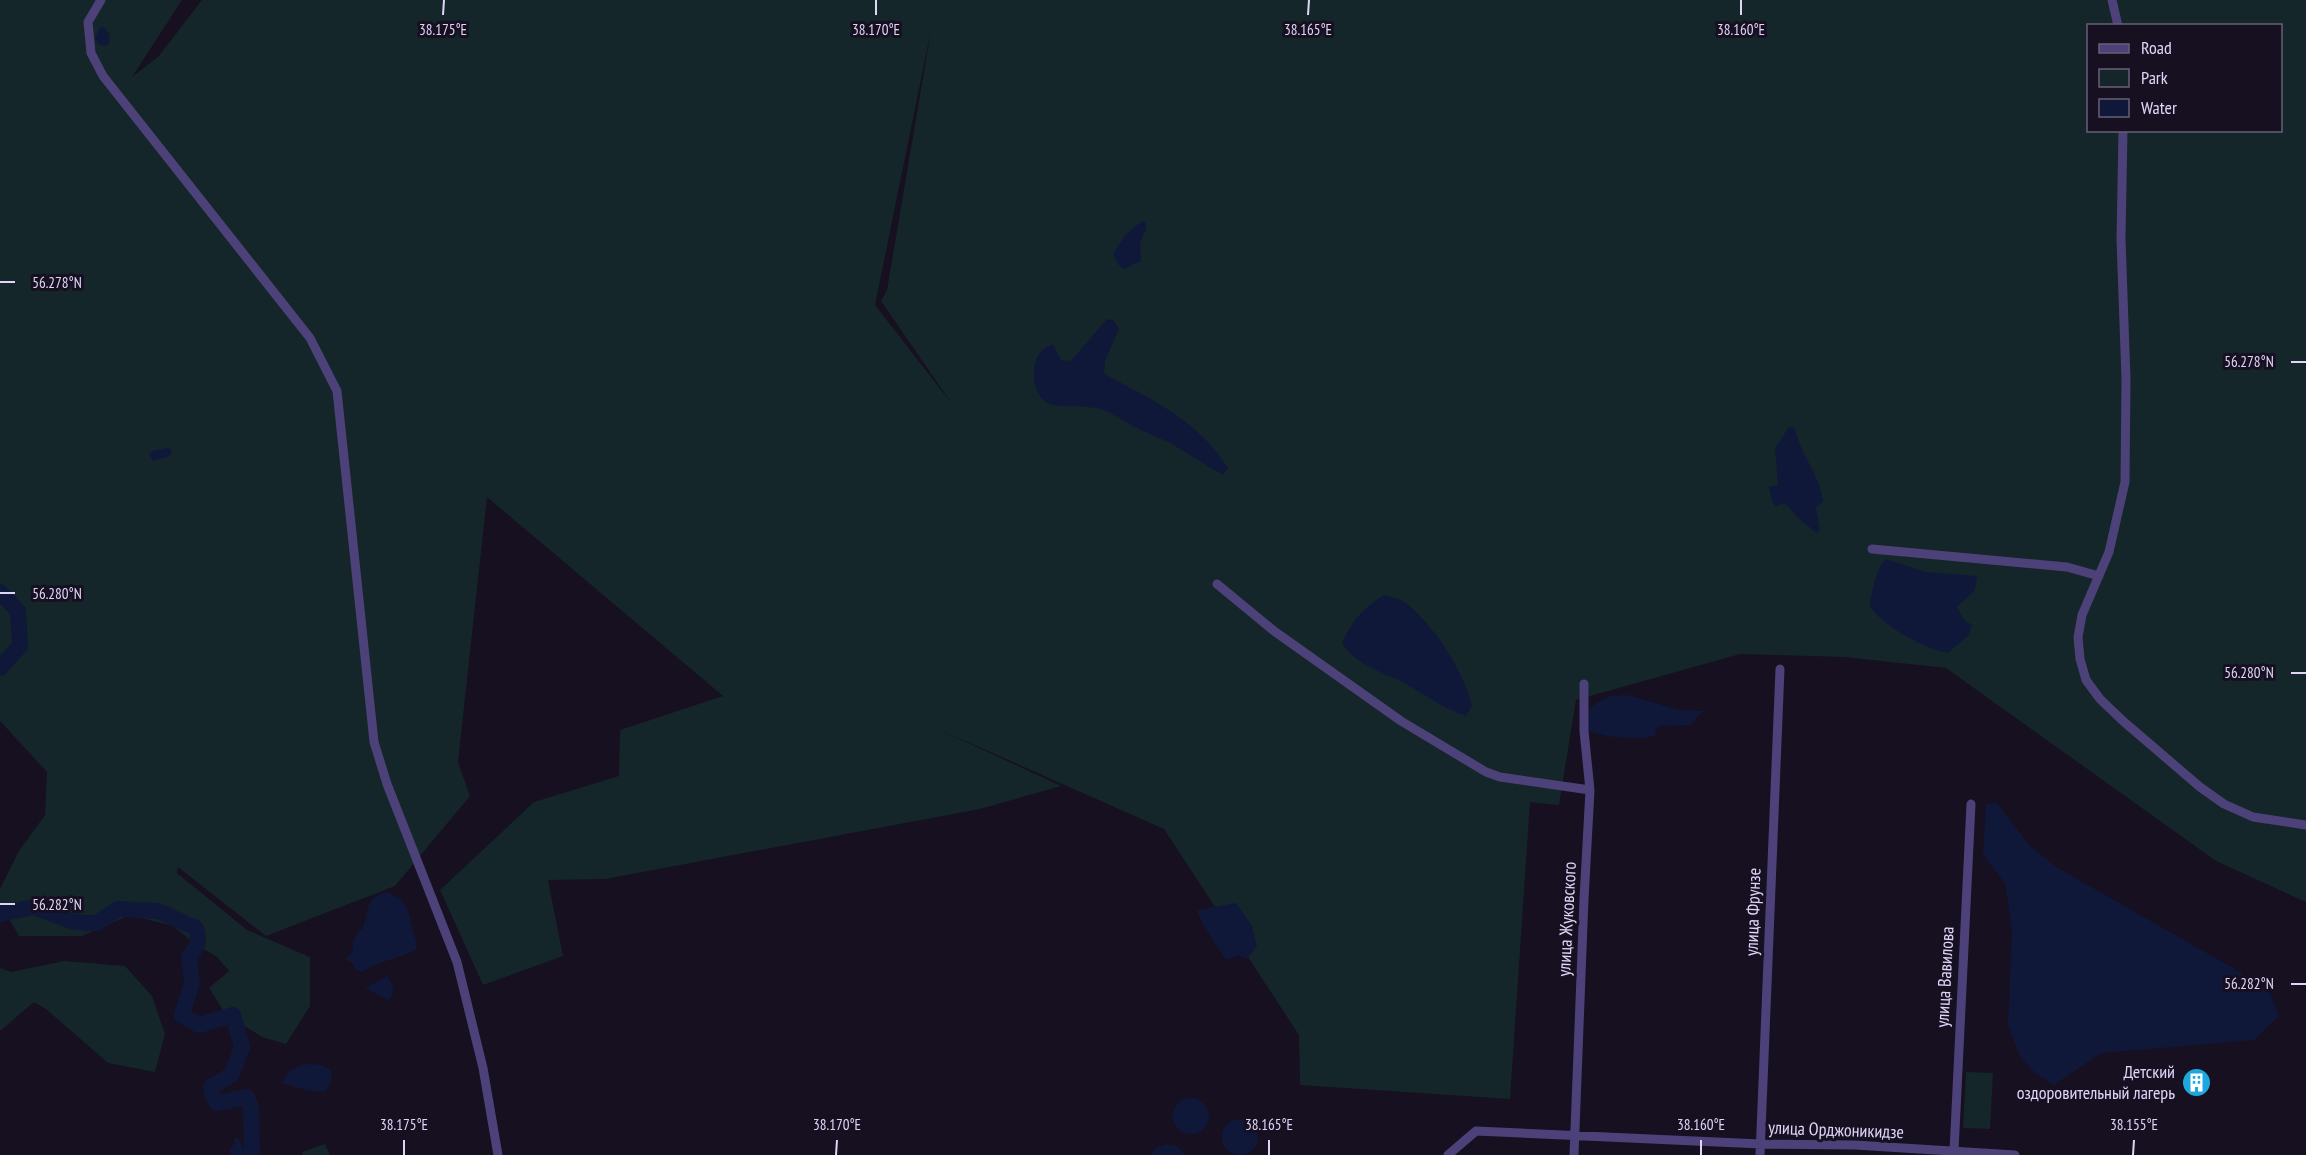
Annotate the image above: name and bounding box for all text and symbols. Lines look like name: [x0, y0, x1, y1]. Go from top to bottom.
text: 38.175°E: [419, 20, 467, 39]
text: 38.170°E: [852, 20, 900, 39]
text: 38.165°E: [1284, 20, 1332, 39]
text: 38.160°E: [1717, 20, 1765, 39]
legend: [2087, 24, 2282, 132]
text: Road: [2141, 36, 2172, 59]
text: Park: [2141, 66, 2168, 89]
text: Water: [2141, 96, 2177, 119]
text: 56.278°N: [32, 273, 82, 292]
text: 56.278°N: [2224, 352, 2274, 371]
text: 56.280°N: [32, 584, 82, 603]
text: 56.280°N: [2224, 663, 2274, 682]
street label: улица Жуковского: [1552, 861, 1581, 977]
street label: улица Фрунзе: [1739, 868, 1766, 956]
text: 56.282°N: [32, 895, 82, 914]
street label: улица Вавилова: [1930, 926, 1959, 1028]
text: 56.282°N: [2224, 974, 2274, 993]
place label: Детский оздоровительный лагерь: [2017, 1060, 2175, 1104]
building icon: Детский оздоровительный лагерь: [2180, 1066, 2212, 1098]
text: 38.175°E: [380, 1115, 428, 1134]
text: 38.170°E: [813, 1115, 861, 1134]
text: 38.165°E: [1245, 1115, 1293, 1134]
text: 38.160°E: [1677, 1115, 1725, 1134]
text: 38.155°E: [2110, 1115, 2158, 1134]
street label: улица Орджоникидзе: [1768, 1116, 1904, 1143]

